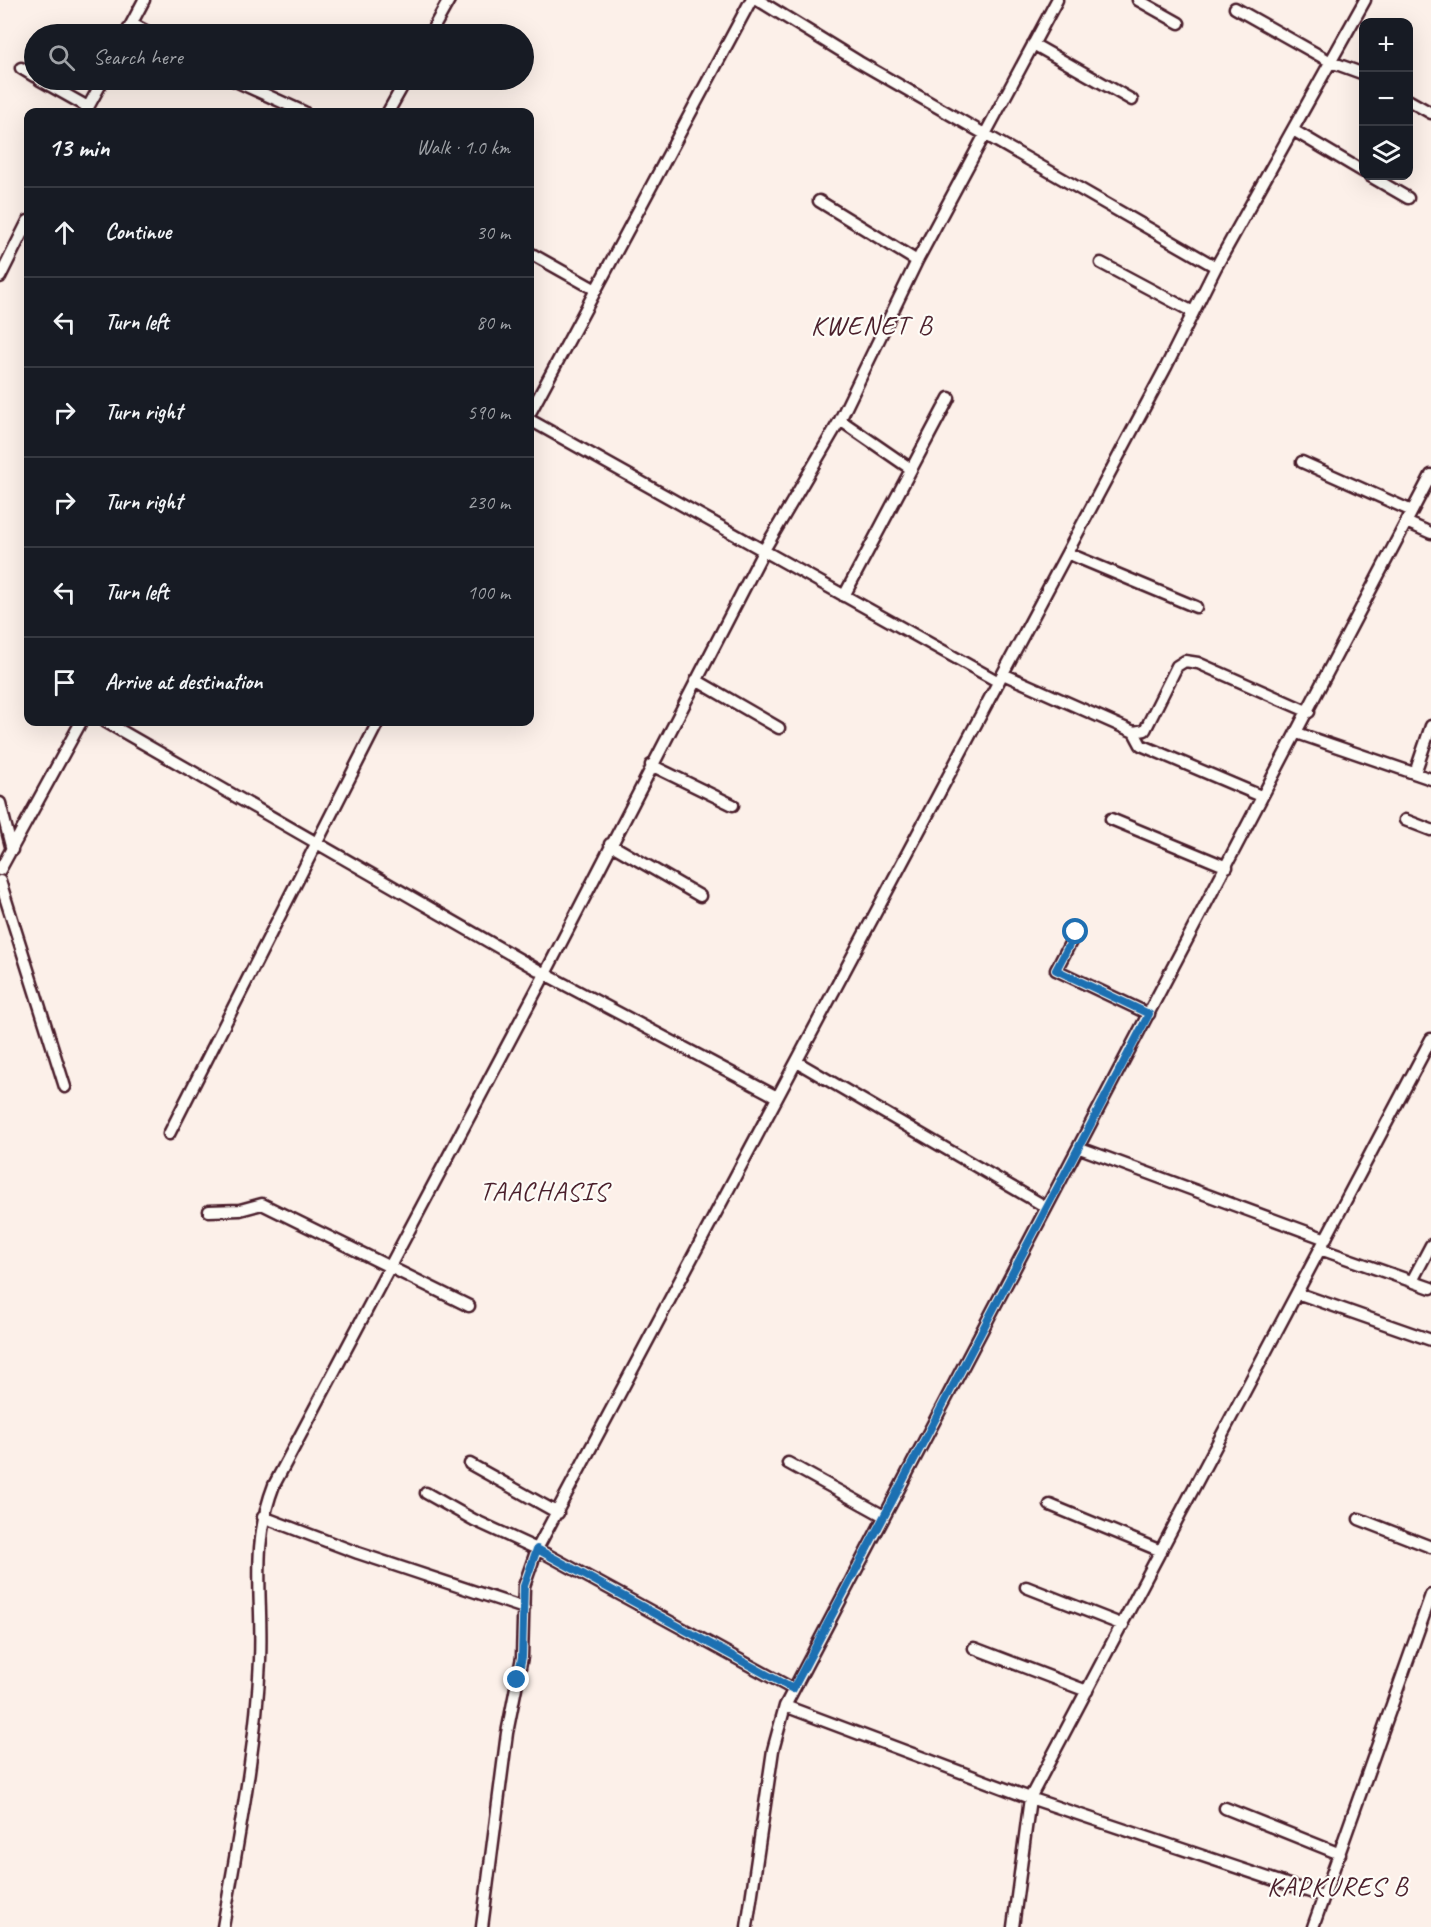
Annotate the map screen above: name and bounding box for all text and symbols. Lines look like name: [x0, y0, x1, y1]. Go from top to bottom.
map controls: [1359, 18, 1413, 180]
button: +: [1359, 18, 1413, 72]
search box: [24, 24, 534, 90]
icon: search: [45, 41, 78, 74]
text: Search here: [93, 43, 183, 71]
button: −: [1359, 72, 1413, 126]
button: layers: [1359, 126, 1413, 180]
text: 13 min: [48, 131, 110, 164]
text: Walk · 1.0 km: [416, 135, 510, 160]
icon: ahead: [48, 216, 81, 249]
text: Continue: [105, 218, 171, 246]
text: 30 m: [476, 220, 510, 245]
icon: left: [48, 306, 81, 339]
text: Turn left: [105, 308, 169, 336]
district label: KWENET B: [811, 308, 934, 342]
text: 80 m: [476, 310, 510, 335]
icon: right: [48, 396, 81, 429]
text: Turn right: [105, 398, 182, 426]
text: 590 m: [467, 400, 510, 425]
icon: right: [48, 486, 81, 519]
text: Turn right: [105, 488, 182, 516]
text: 230 m: [467, 490, 510, 515]
icon: left: [48, 576, 81, 609]
text: Turn left: [105, 578, 169, 606]
text: 100 m: [467, 580, 510, 605]
icon: arrive: [48, 666, 81, 699]
text: Arrive at destination: [105, 668, 262, 696]
route start: [1062, 918, 1088, 944]
district label: TAACHASIS: [480, 1174, 612, 1208]
route end: [503, 1666, 529, 1692]
district label: KAPKURES B: [1267, 1869, 1409, 1903]

